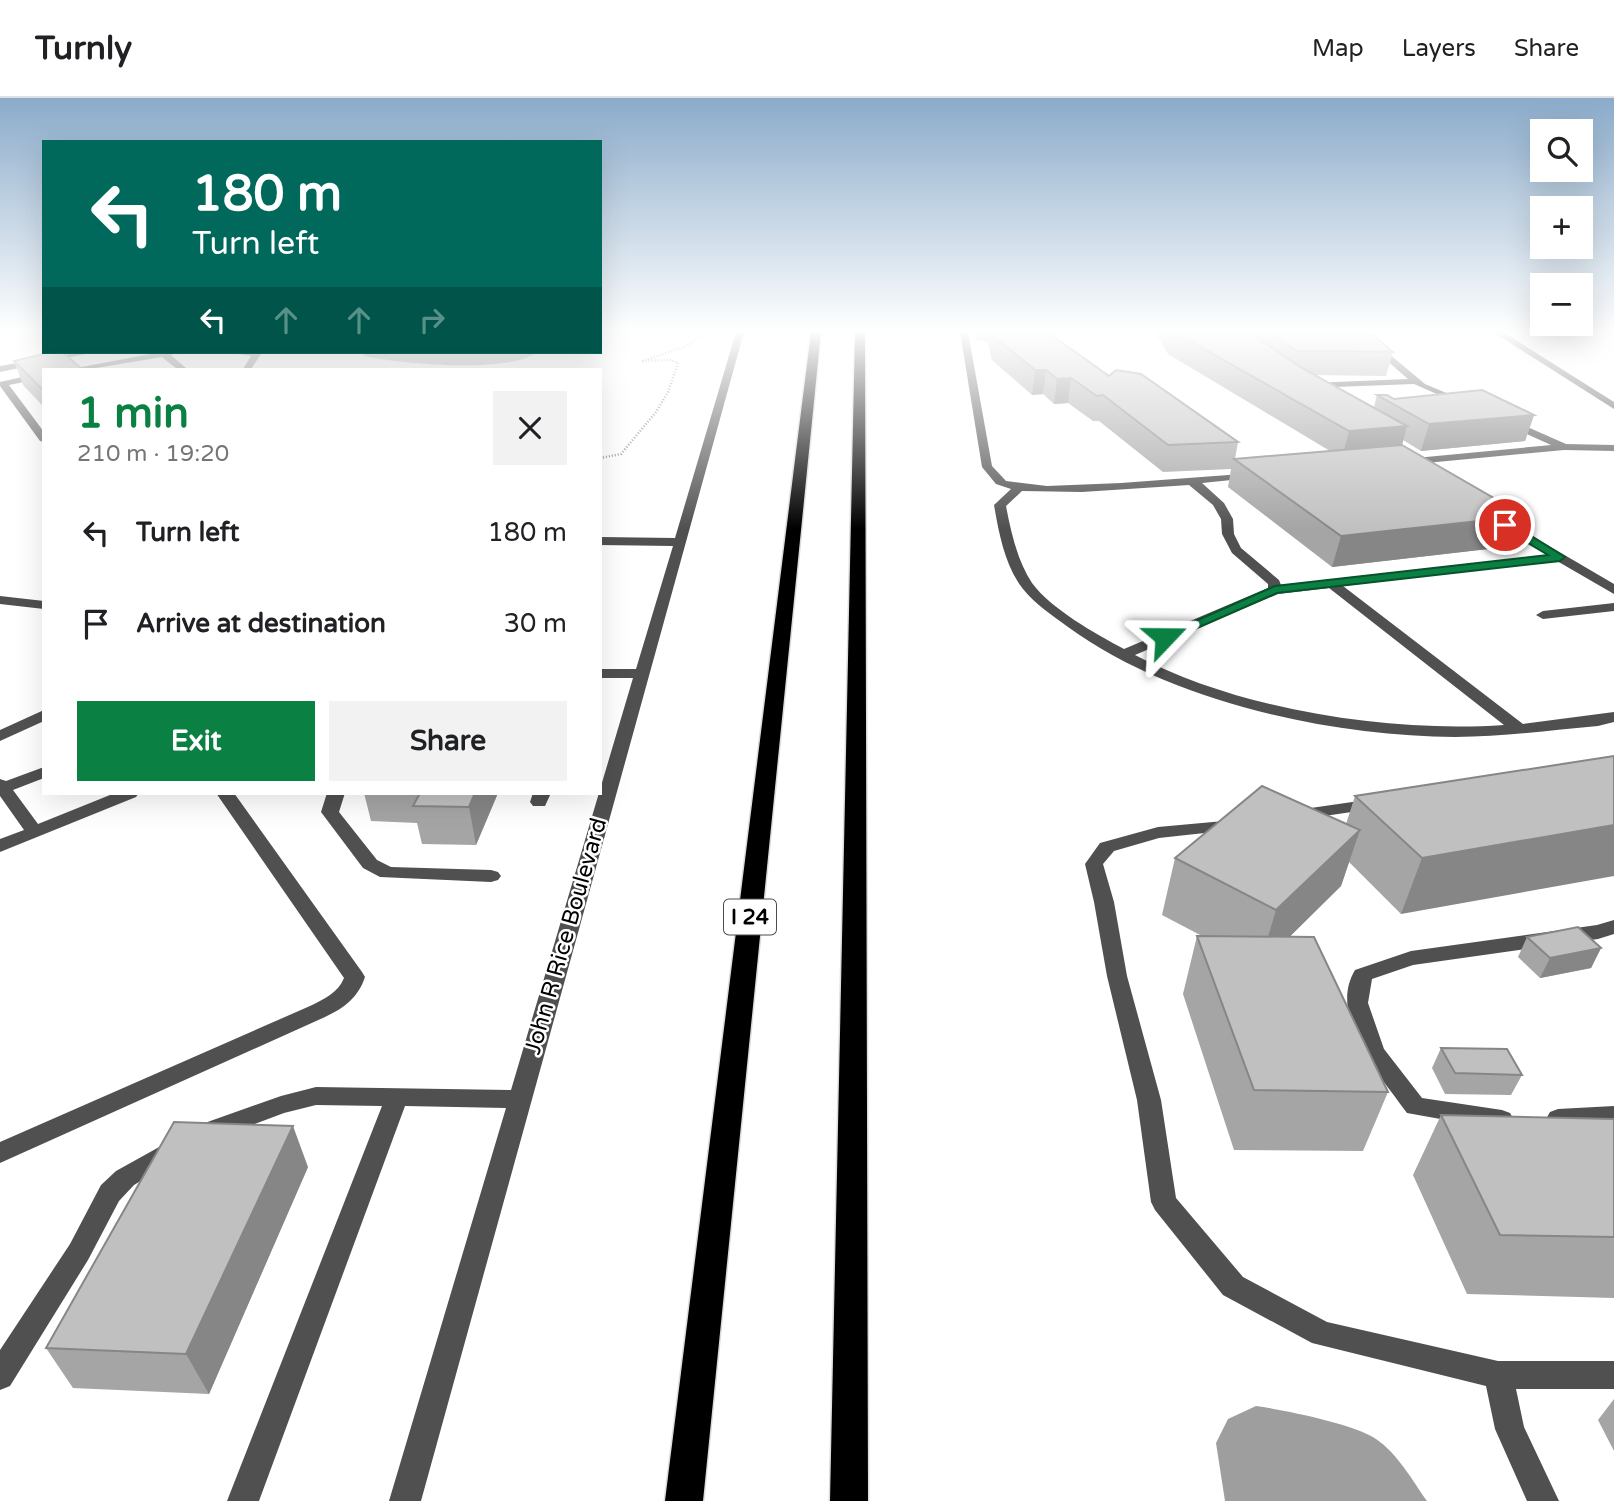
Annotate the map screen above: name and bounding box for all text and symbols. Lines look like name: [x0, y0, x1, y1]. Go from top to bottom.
text: Turnly: [35, 29, 132, 68]
text: Map: [1312, 34, 1364, 63]
text: Layers: [1402, 34, 1476, 63]
text: Share: [1514, 34, 1579, 63]
map controls: [1530, 119, 1593, 336]
button: search: [1530, 119, 1593, 182]
text: 180 m: [192, 165, 342, 224]
icon: left: [77, 168, 168, 259]
button: +: [1530, 196, 1593, 259]
text: Turn left: [192, 225, 319, 263]
button: −: [1530, 273, 1593, 336]
icon: left: [194, 301, 232, 339]
icon: ahead: [267, 301, 305, 339]
icon: ahead: [340, 301, 378, 339]
icon: right: [413, 301, 451, 339]
text: 1 min: [77, 388, 189, 439]
button: close: [493, 391, 567, 465]
text: 210 m · 19:20: [77, 440, 229, 468]
pin: [1475, 495, 1535, 555]
icon: arrive: [1486, 506, 1524, 544]
icon: left: [77, 514, 115, 552]
text: Turn left: [136, 517, 239, 548]
text: 180 m: [487, 517, 567, 548]
position arrow: [1128, 600, 1202, 674]
icon: arrive: [77, 605, 115, 643]
text: Arrive at destination: [136, 608, 386, 639]
text: 30 m: [504, 608, 567, 639]
button: Exit: [77, 701, 315, 781]
button: Share: [329, 701, 567, 781]
street label: John R Rice Boulevard: [519, 815, 613, 1058]
road number: I 24: [724, 900, 776, 934]

